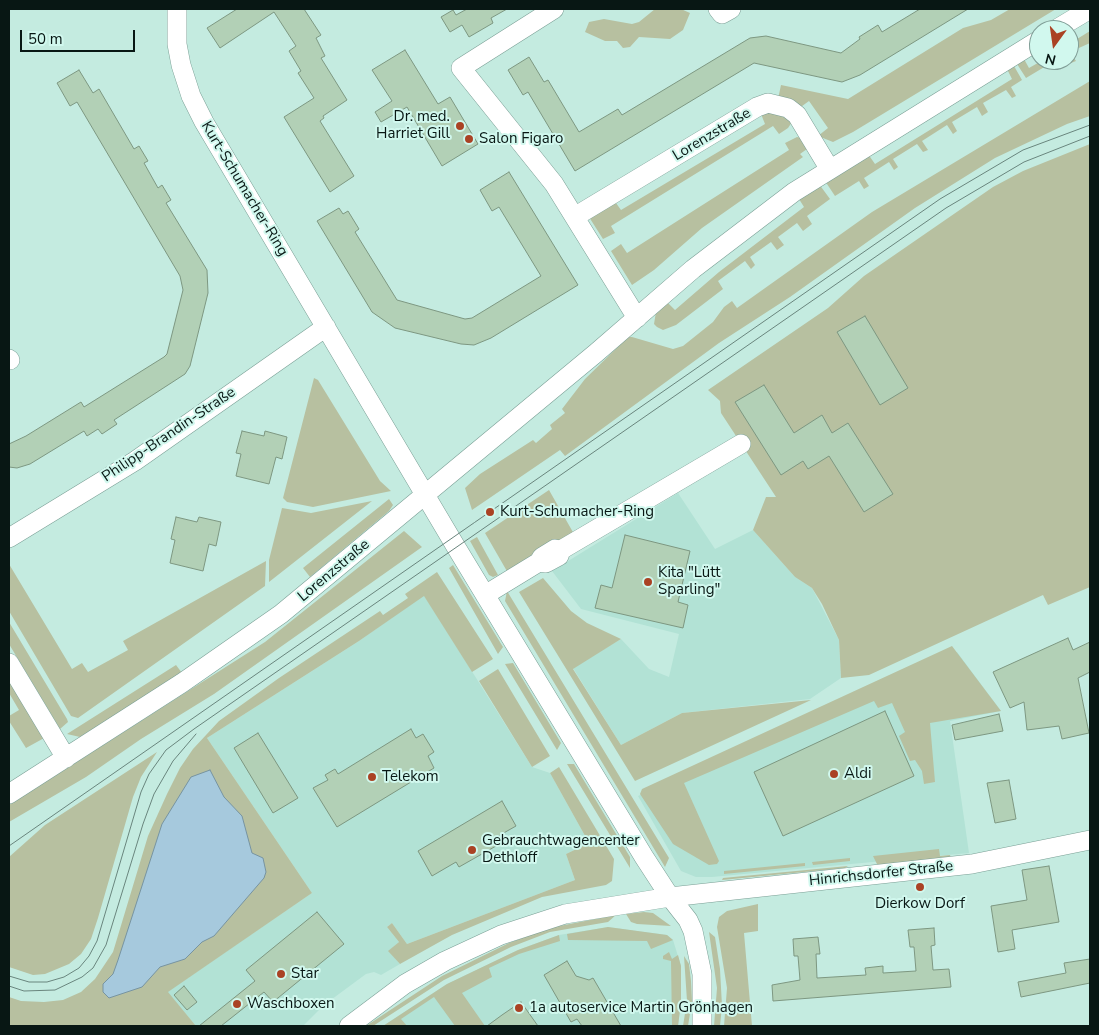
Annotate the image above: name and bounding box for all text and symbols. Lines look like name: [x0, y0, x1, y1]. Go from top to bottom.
scale bar: [22, 20, 138, 52]
north arrow: [1029, 20, 1079, 70]
text: 50 m: [28, 29, 63, 49]
text: N: [1043, 49, 1058, 70]
street label: Lorenzstraße: [670, 105, 754, 165]
place label: Dr. med. Harriet Gill: [376, 108, 450, 143]
street label: Kurt-Schumacher-Ring: [197, 118, 291, 260]
marker: Dr. med. Harriet Gill: [454, 120, 466, 132]
place label: Salon Figaro: [479, 130, 563, 148]
marker: Salon Figaro: [463, 133, 475, 145]
street label: Philipp-Brandin-Straße: [99, 384, 239, 486]
place label: Kurt-Schumacher-Ring: [500, 503, 654, 521]
marker: Kurt-Schumacher-Ring: [484, 506, 496, 518]
street label: Lorenzstraße: [295, 536, 373, 606]
place label: Kita "Lütt Sparling": [658, 564, 720, 599]
marker: Kita "Lütt Sparling": [642, 576, 654, 588]
place label: Aldi: [844, 765, 872, 783]
place label: Telekom: [382, 768, 439, 786]
marker: Aldi: [828, 768, 840, 780]
marker: Telekom: [366, 771, 378, 783]
place label: Gebrauchtwagencenter Dethloff: [482, 832, 640, 867]
marker: Gebrauchtwagencenter Dethloff: [466, 844, 478, 856]
street label: Hinrichsdorfer Straße: [808, 857, 954, 891]
marker: Dierkow Dorf: [914, 881, 926, 893]
place label: Dierkow Dorf: [875, 895, 965, 913]
place label: Star: [291, 965, 319, 983]
marker: Star: [275, 968, 287, 980]
place label: Waschboxen: [247, 995, 334, 1013]
marker: Waschboxen: [231, 998, 243, 1010]
place label: 1a autoservice Martin Grönhagen: [529, 999, 753, 1017]
marker: 1a autoservice Martin Grönhagen: [513, 1002, 525, 1014]

